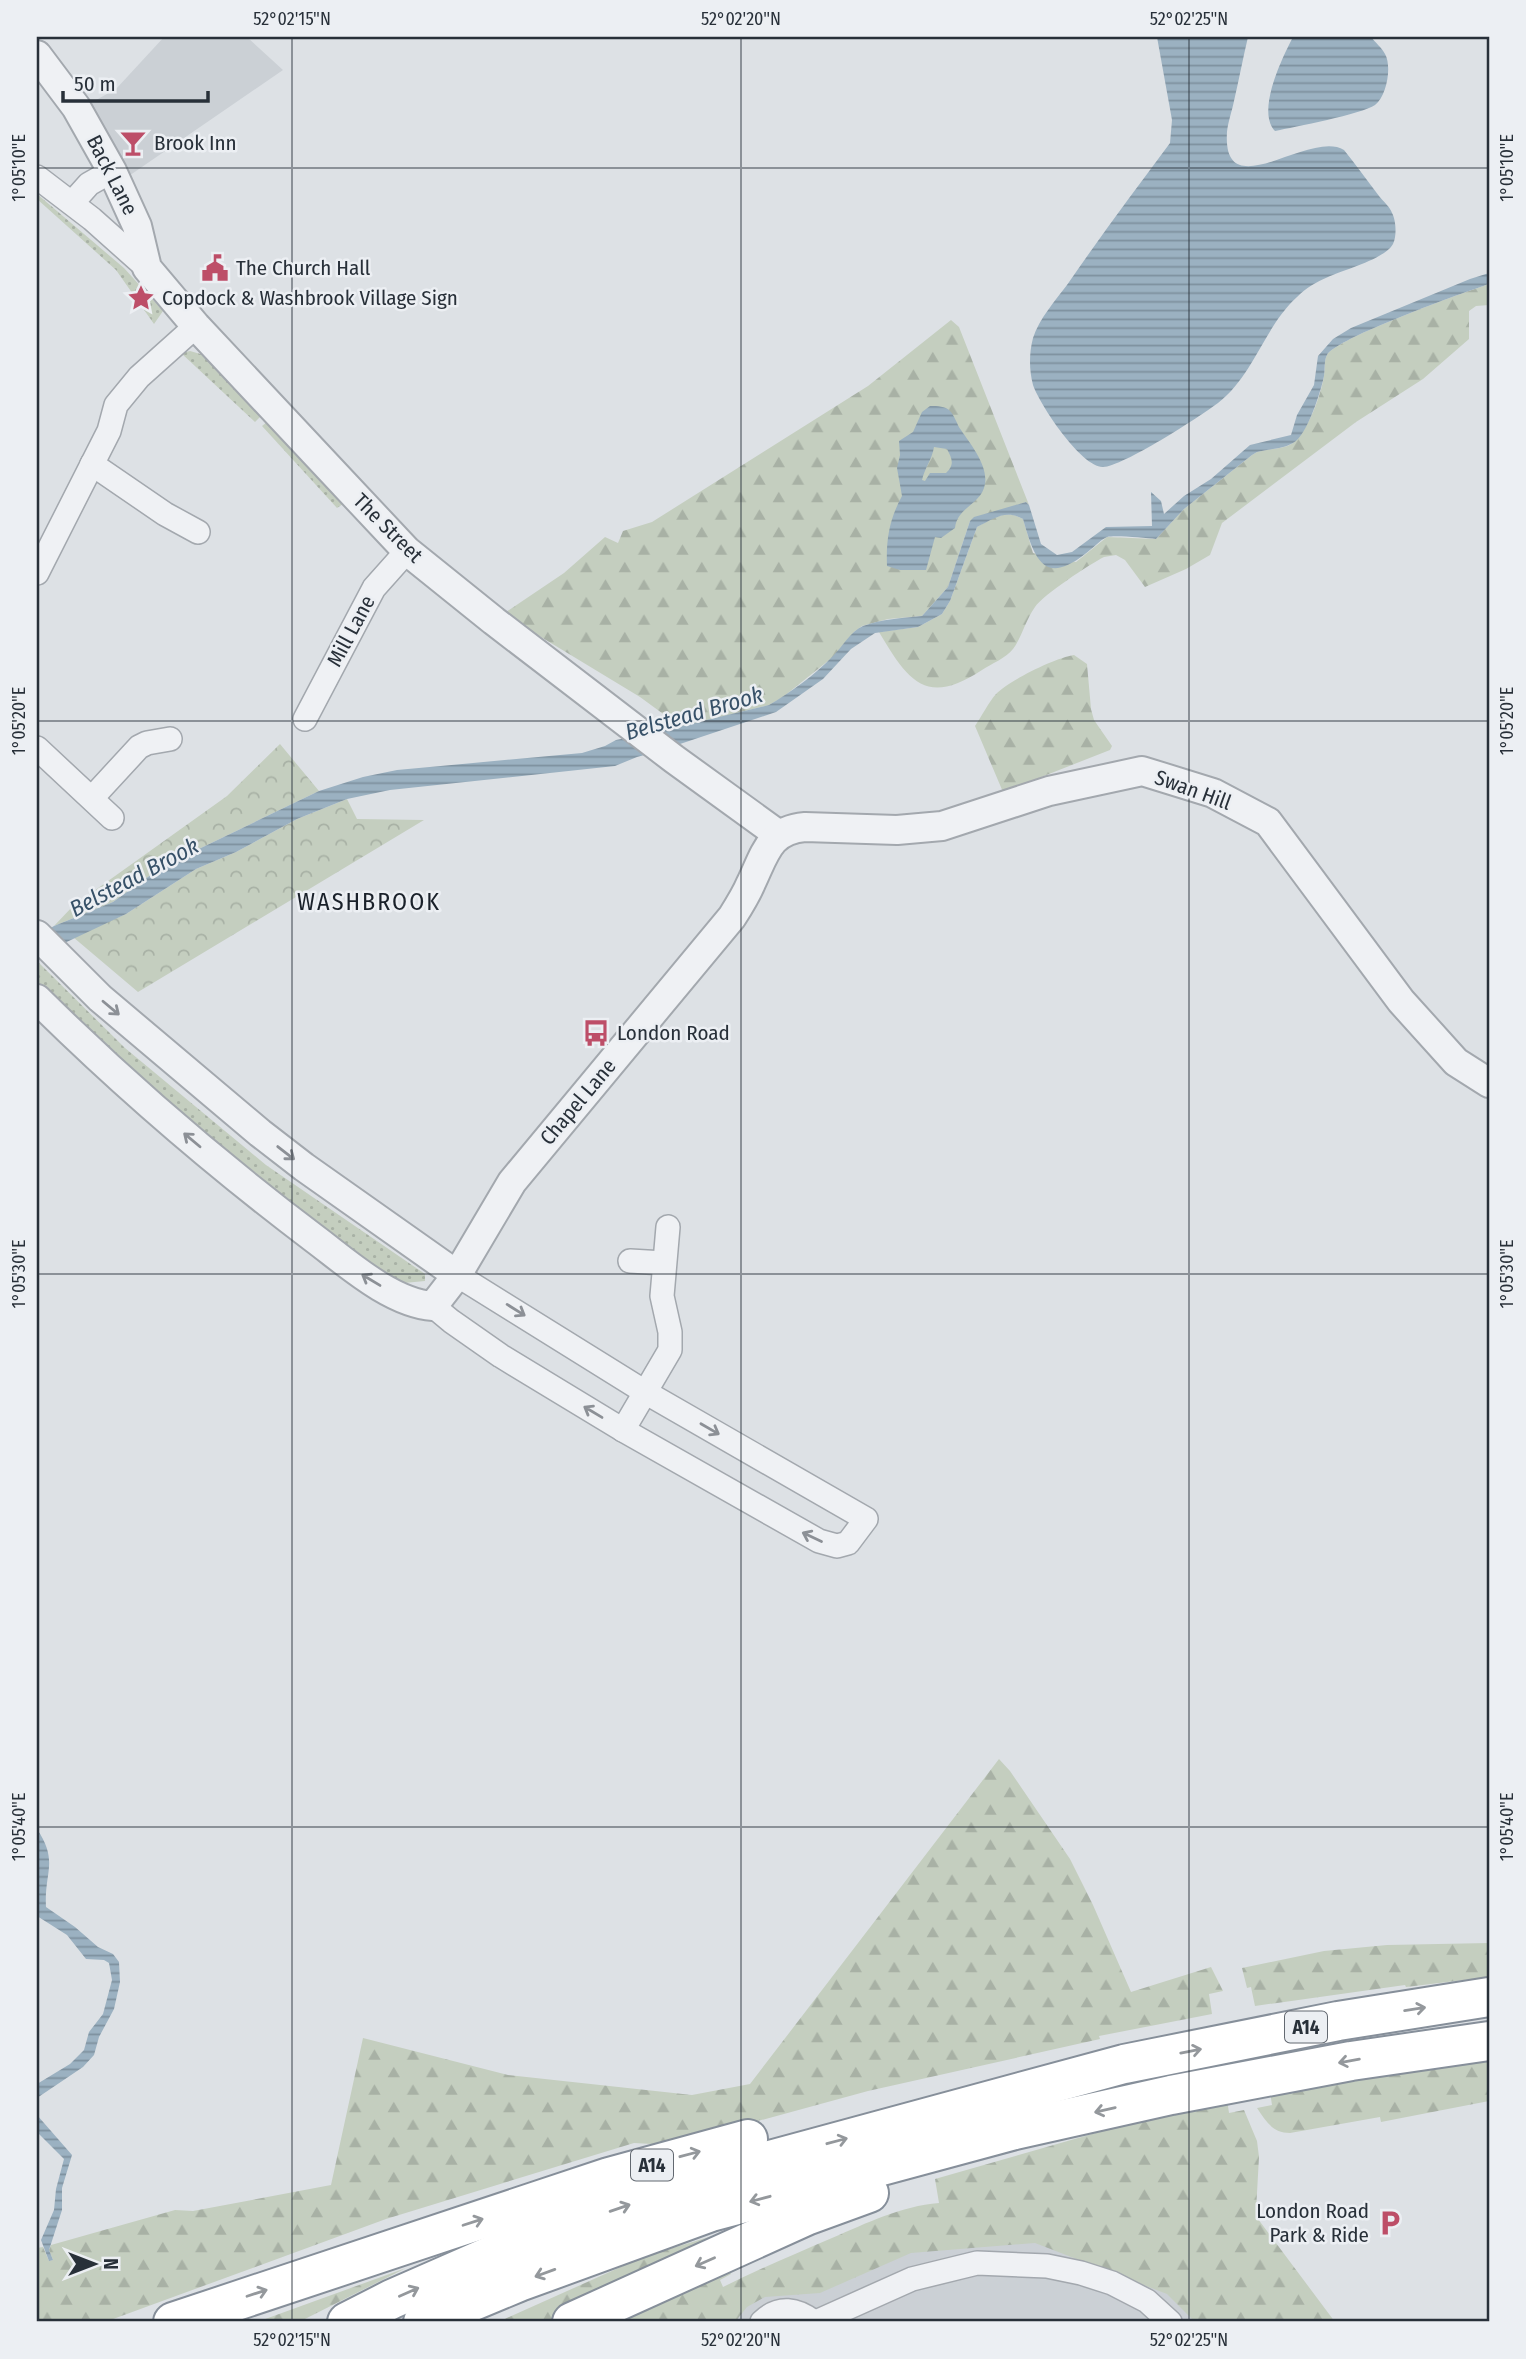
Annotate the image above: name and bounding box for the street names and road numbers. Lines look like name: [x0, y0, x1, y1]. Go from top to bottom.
street label: Back Lane: [81, 131, 143, 219]
street label: The Street: [348, 488, 428, 568]
street label: Mill Lane: [321, 591, 381, 671]
street label: Swan Hill: [1151, 764, 1235, 816]
street label: Chapel Lane: [534, 1054, 622, 1150]
road number: A14: [1285, 2011, 1327, 2042]
road number: A14: [631, 2150, 673, 2180]

